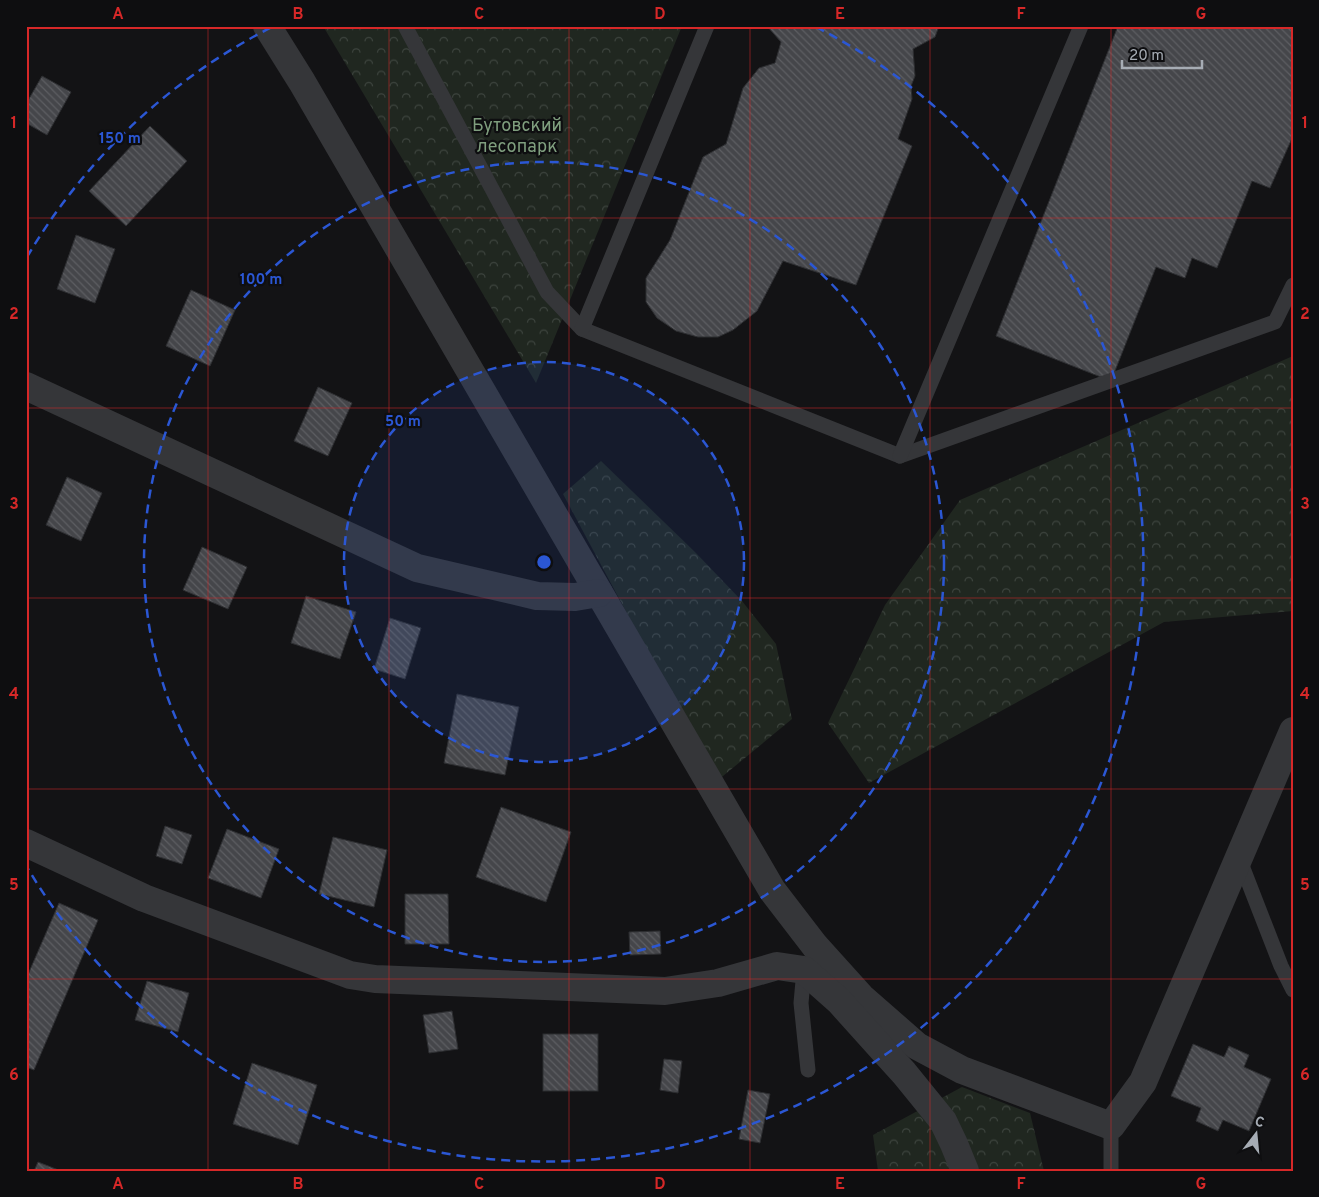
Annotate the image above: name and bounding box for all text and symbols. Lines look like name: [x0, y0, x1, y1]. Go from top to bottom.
text: A: [112, 5, 124, 25]
text: B: [292, 5, 304, 25]
text: C: [474, 5, 484, 25]
text: D: [654, 5, 666, 25]
text: E: [835, 5, 845, 25]
text: F: [1016, 5, 1026, 25]
text: G: [1196, 5, 1206, 25]
scale bar: [1122, 38, 1202, 70]
text: 20 m: [1129, 47, 1164, 66]
text: 1: [11, 114, 17, 134]
text: 1: [1302, 114, 1308, 134]
park label: Бутовский лесопарк: [472, 115, 562, 159]
text: 150 m: [99, 130, 141, 149]
text: 100 m: [240, 271, 282, 290]
text: 2: [9, 305, 19, 325]
text: 2: [1300, 305, 1310, 325]
text: 50 m: [385, 413, 421, 432]
text: 3: [9, 495, 19, 515]
text: 3: [1300, 495, 1310, 515]
centre of rings: [535, 553, 553, 571]
text: 4: [9, 685, 19, 705]
text: 4: [1300, 685, 1310, 705]
text: 5: [9, 876, 19, 896]
text: 5: [1300, 876, 1310, 896]
text: 6: [9, 1066, 19, 1086]
text: 6: [1300, 1066, 1310, 1086]
north arrow: [1232, 1110, 1282, 1160]
text: С: [1253, 1114, 1266, 1132]
text: A: [112, 1175, 124, 1195]
text: B: [292, 1175, 304, 1195]
text: C: [474, 1175, 484, 1195]
text: D: [654, 1175, 666, 1195]
text: E: [835, 1175, 845, 1195]
text: F: [1016, 1175, 1026, 1195]
text: G: [1196, 1175, 1206, 1195]

